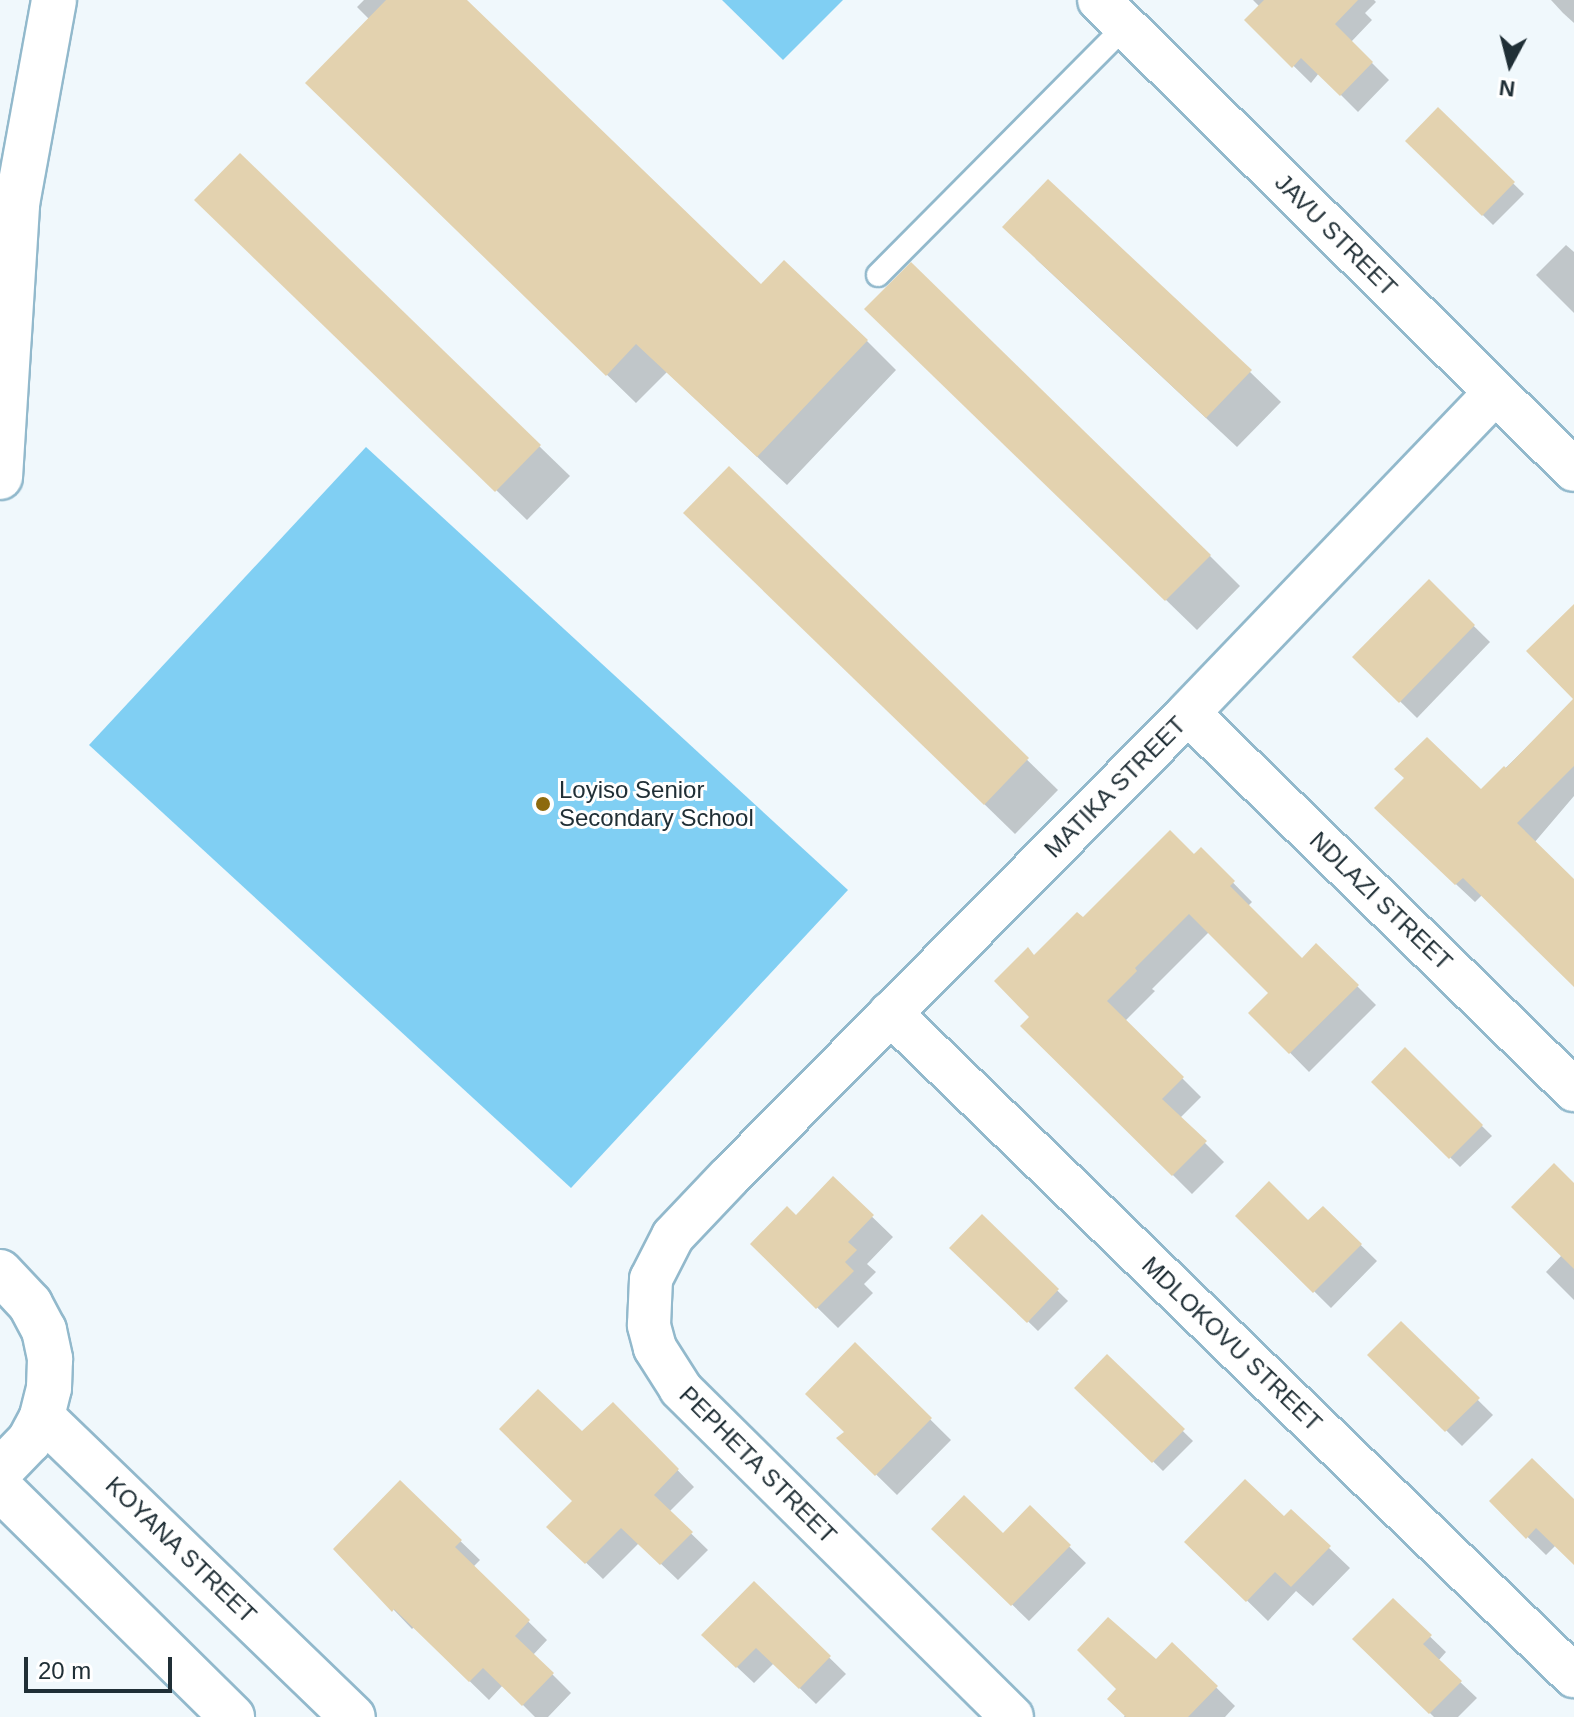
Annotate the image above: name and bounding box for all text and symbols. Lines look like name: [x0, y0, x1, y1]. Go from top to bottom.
north arrow: [1470, 24, 1550, 104]
text: N: [1498, 75, 1516, 102]
street label: JAVU STREET: [1269, 168, 1403, 302]
street label: MATIKA STREET: [1038, 710, 1192, 864]
place label: Loyiso Senior Secondary School: [559, 776, 754, 832]
marker: Loyiso Senior Secondary School: [534, 795, 552, 813]
street label: NDLAZI STREET: [1304, 826, 1458, 976]
street label: MDLOKOVU STREET: [1136, 1251, 1328, 1437]
street label: PEPHETA STREET: [673, 1380, 843, 1550]
street label: KOYANA STREET: [99, 1470, 263, 1630]
scale bar: [28, 1641, 176, 1691]
text: 20 m: [38, 1657, 91, 1684]

